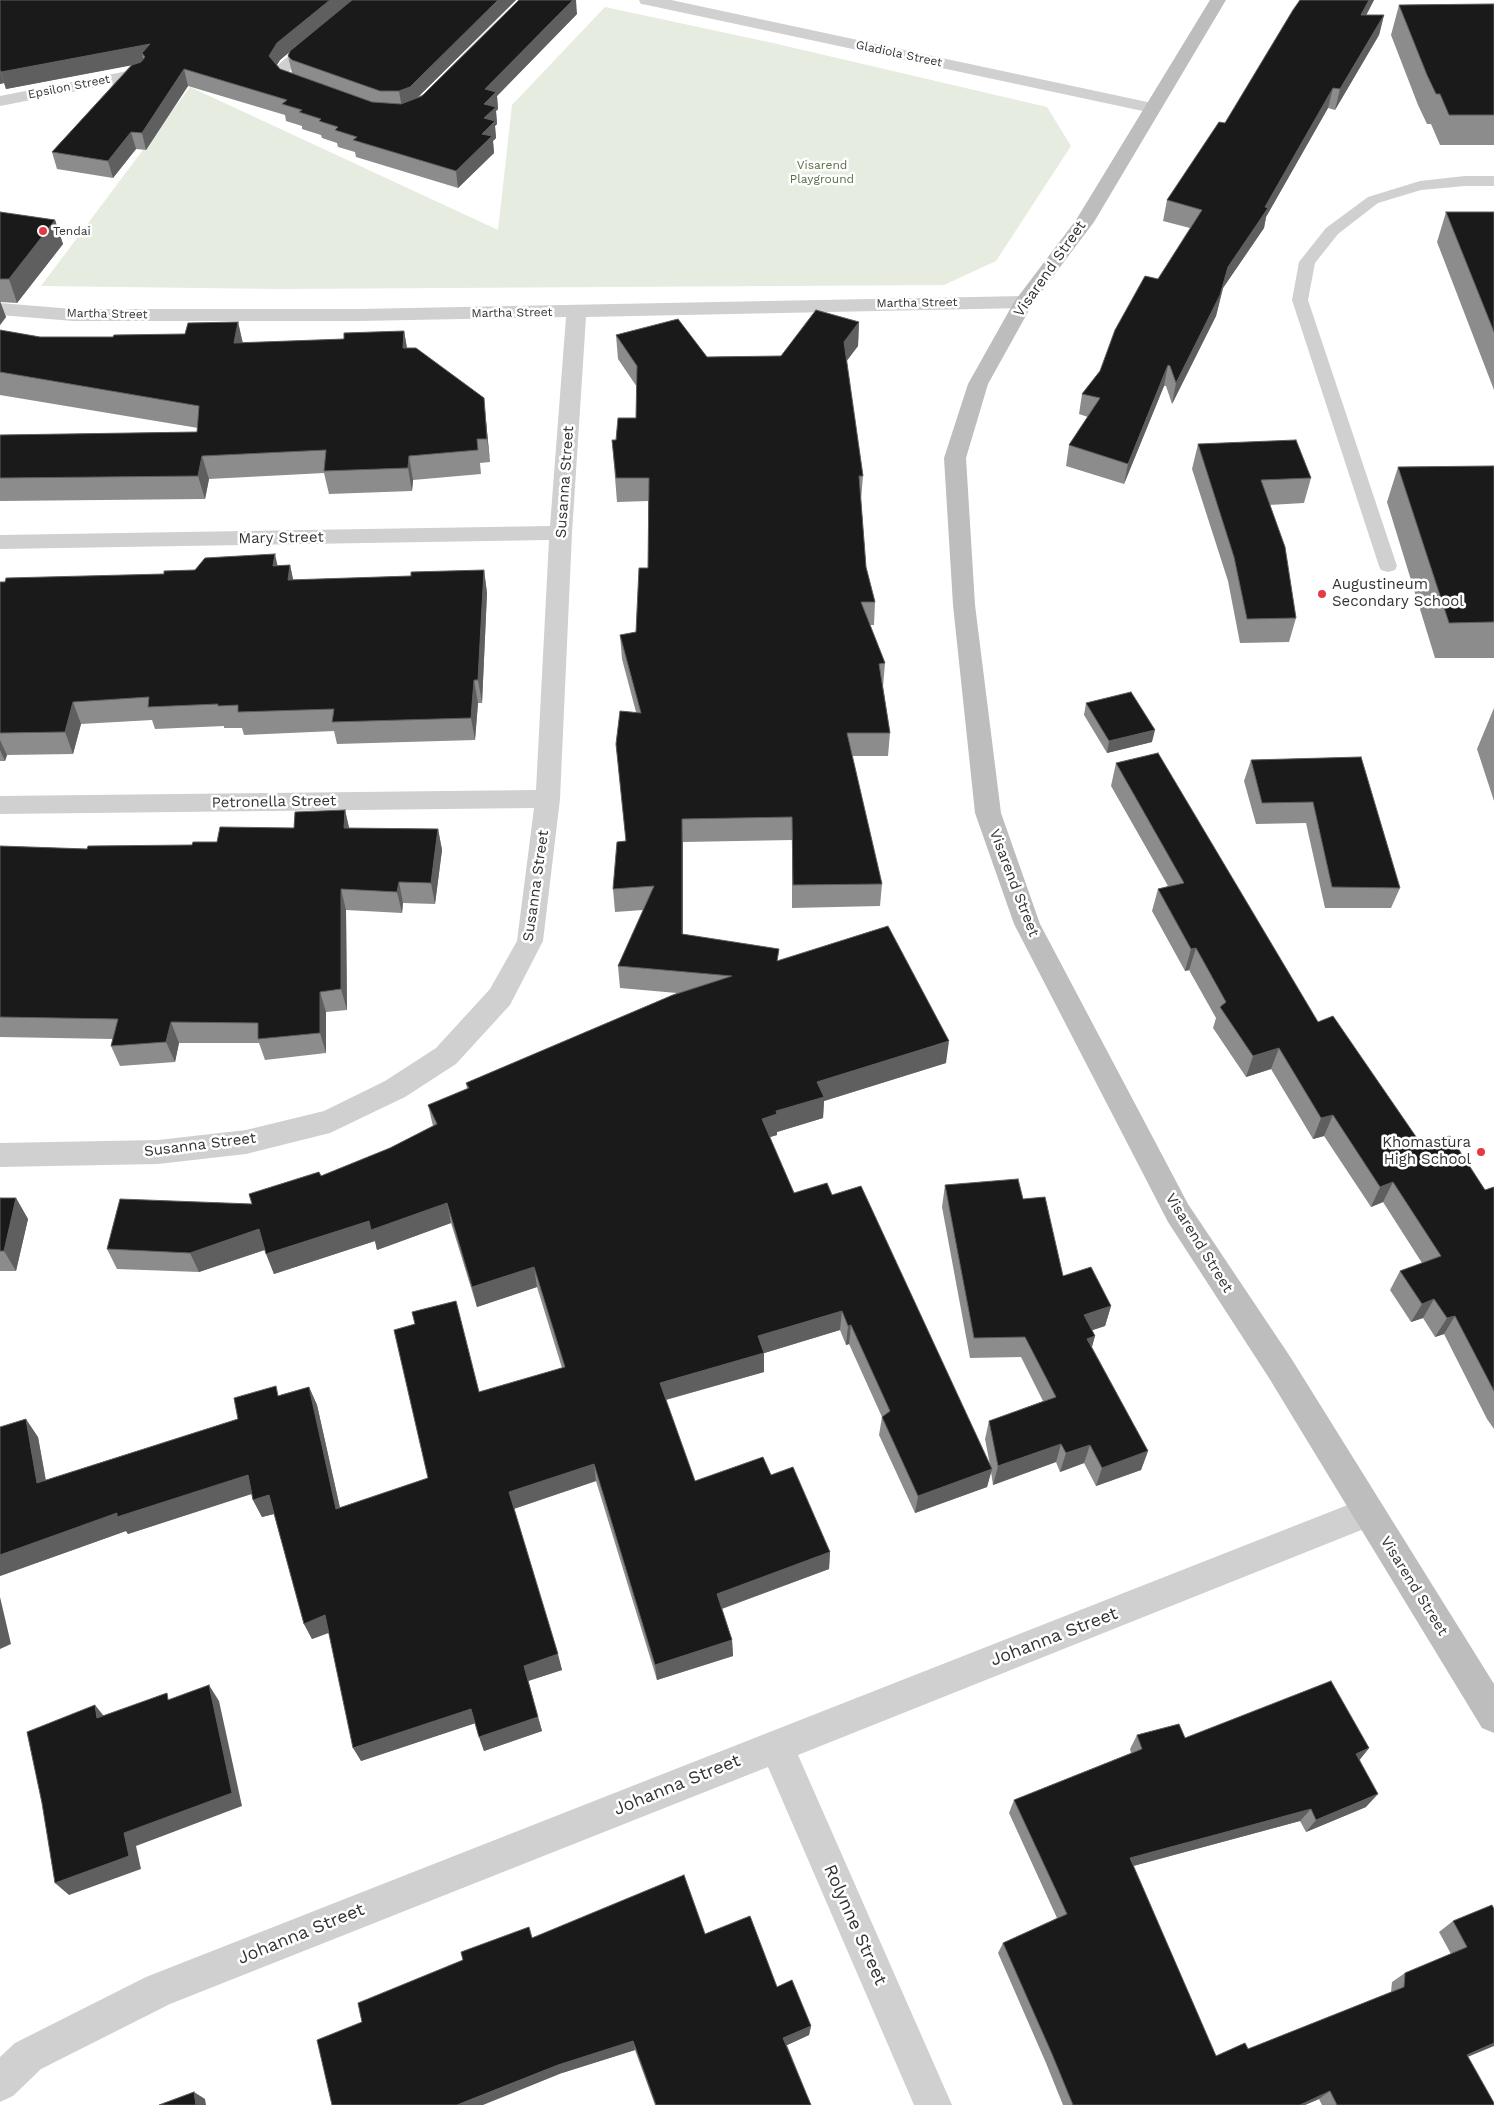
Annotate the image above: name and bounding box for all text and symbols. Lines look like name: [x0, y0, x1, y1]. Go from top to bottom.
street label: Gladiola Street: [855, 38, 943, 70]
street label: Epsilon Street: [27, 72, 111, 102]
park label: Visarend Playground: [790, 158, 854, 186]
street label: Visarend Street: [1010, 217, 1090, 321]
place label: Tendai: [53, 224, 91, 238]
marker: Tendai: [37, 225, 49, 237]
street label: Martha Street: [876, 295, 958, 311]
street label: Martha Street: [471, 305, 553, 321]
street label: Martha Street: [66, 306, 148, 322]
street label: Susanna Street: [552, 425, 578, 539]
street label: Mary Street: [238, 528, 324, 548]
place label: Augustineum Secondary School: [1332, 576, 1464, 611]
marker: Augustineum Secondary School: [1316, 588, 1328, 600]
street label: Petronella Street: [212, 792, 336, 812]
street label: Visarend Street: [985, 827, 1043, 939]
street label: Susanna Street: [519, 829, 553, 943]
street label: Susanna Street: [143, 1129, 257, 1161]
place label: Khomastura High School: [1382, 1134, 1471, 1169]
marker: Khomastura High School: [1475, 1146, 1487, 1158]
street label: Visarend Street: [1161, 1190, 1237, 1296]
street label: Visarend Street: [1376, 1533, 1452, 1639]
street label: Johanna Street: [987, 1603, 1121, 1671]
street label: Johanna Street: [610, 1750, 744, 1820]
street label: Rolynne Street: [819, 1861, 891, 1989]
street label: Johanna Street: [234, 1899, 368, 1969]

